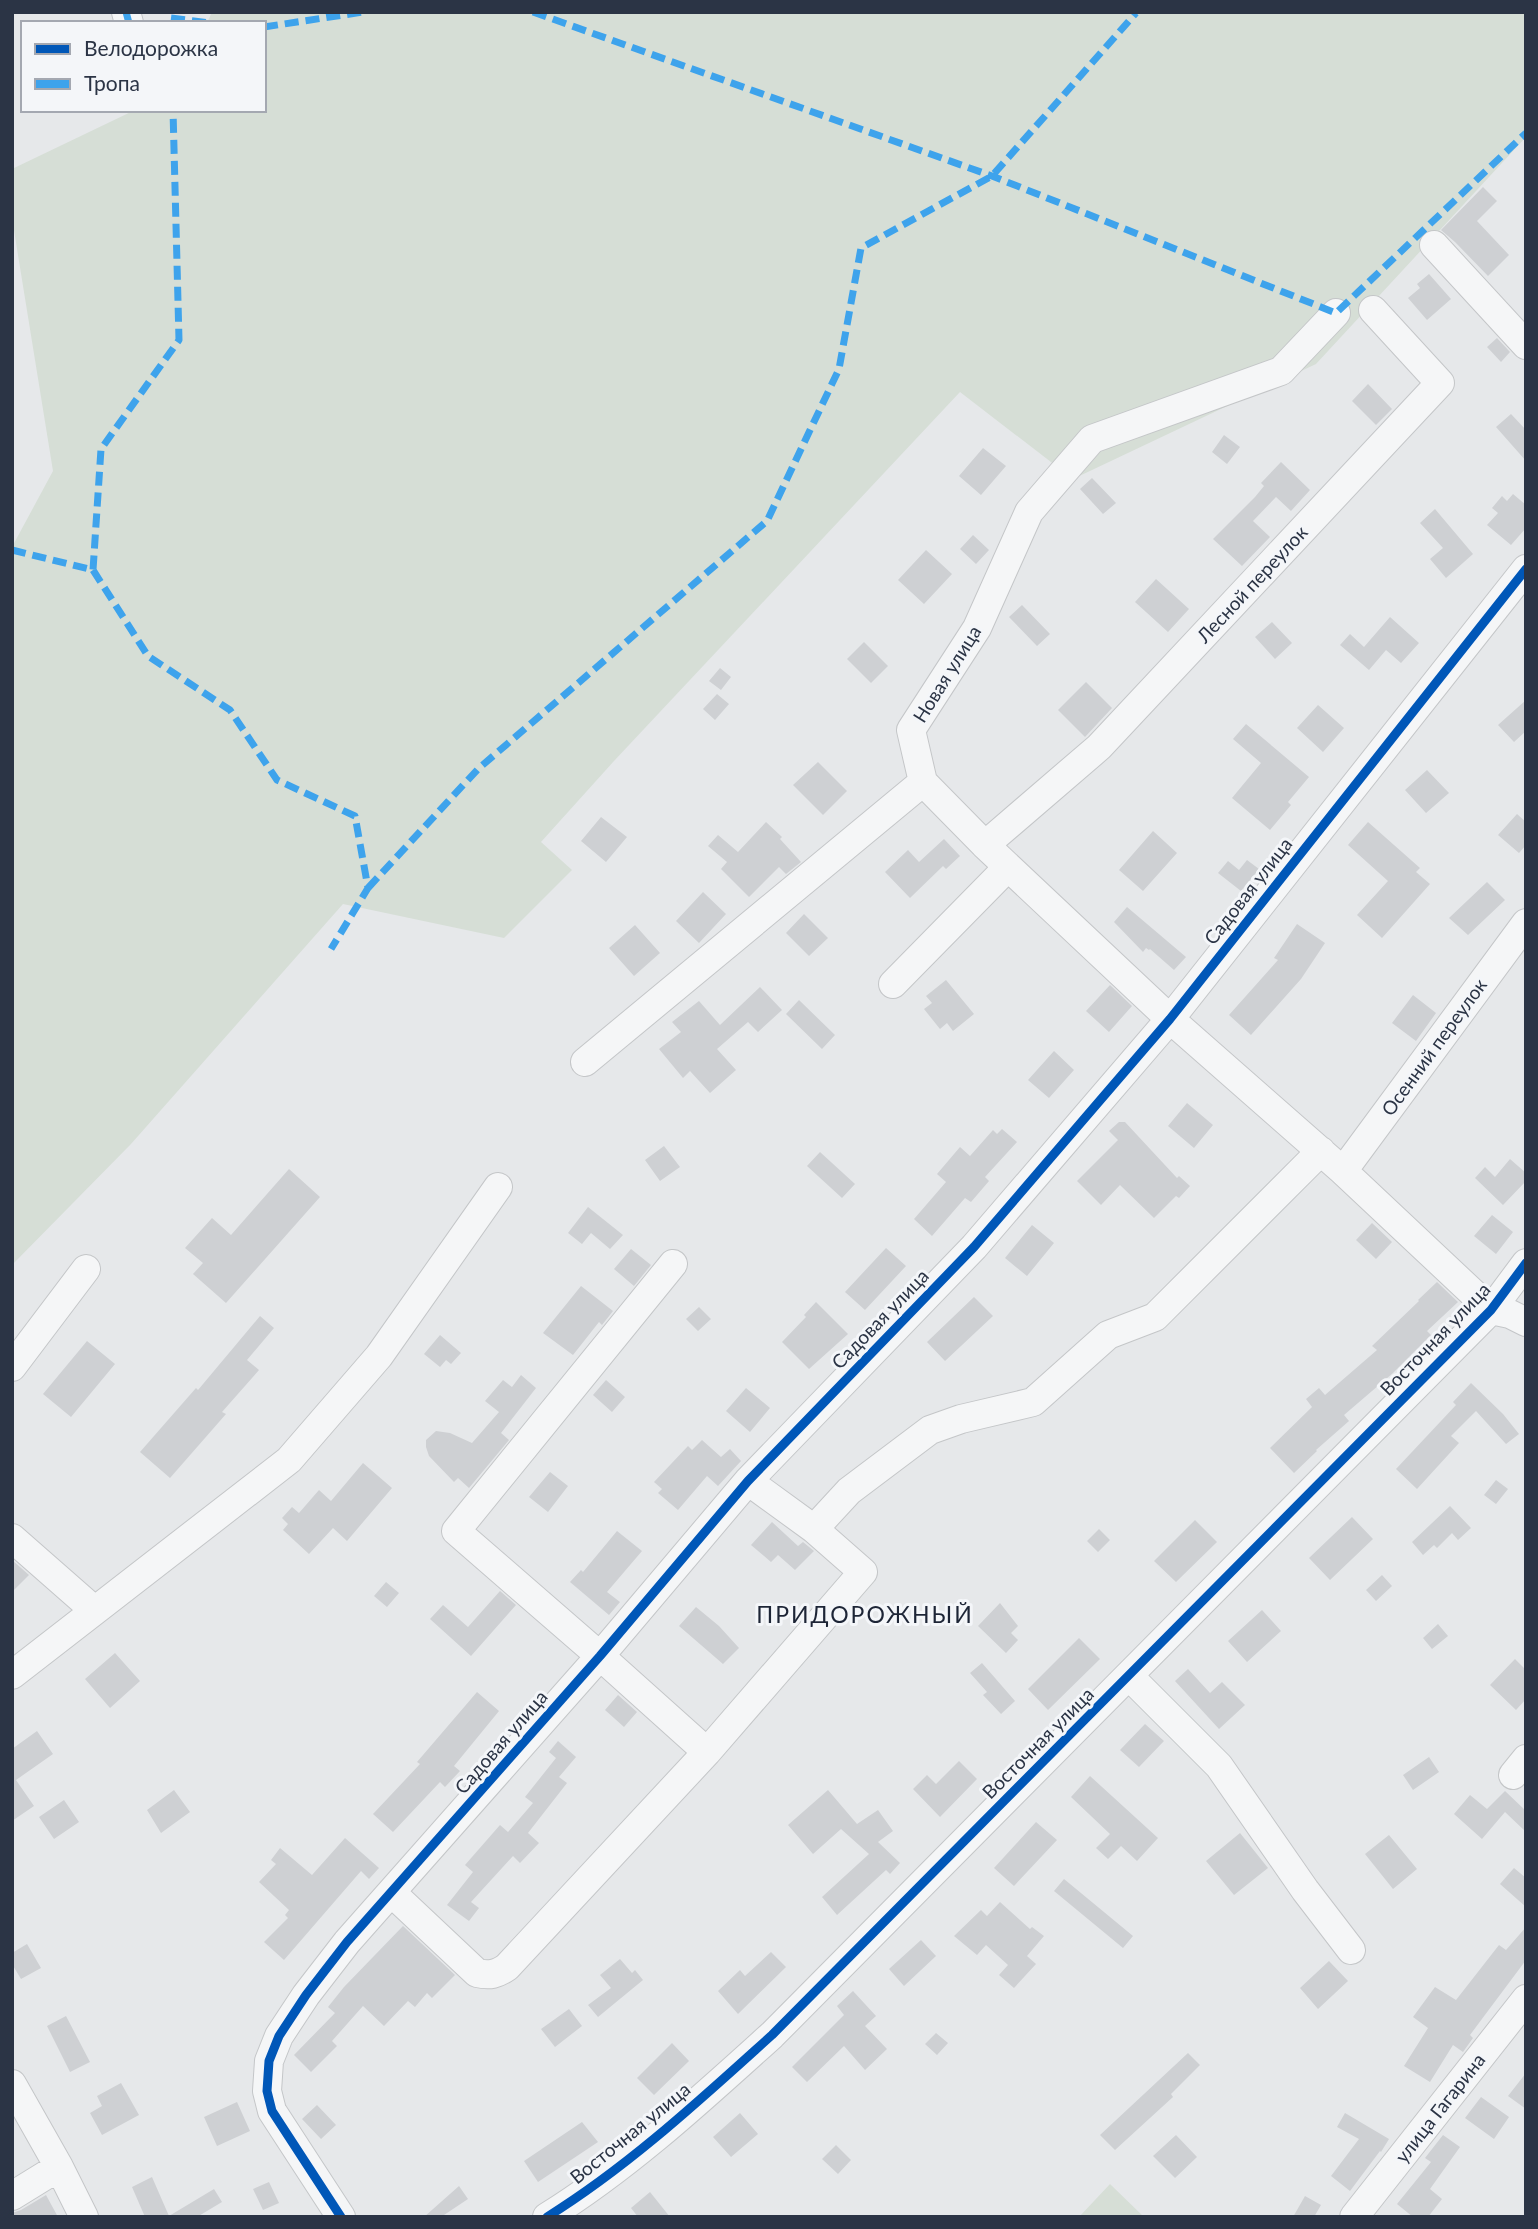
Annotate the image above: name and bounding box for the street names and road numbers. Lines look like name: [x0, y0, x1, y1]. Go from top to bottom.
street label: Лесной переулок: [1191, 520, 1312, 648]
street label: Новая улица: [908, 621, 985, 726]
street label: Садовая улица: [1199, 833, 1297, 949]
street label: Осенний переулок: [1376, 973, 1491, 1120]
street label: Садовая улица: [826, 1264, 933, 1373]
street label: Восточная улица: [1375, 1277, 1494, 1400]
street label: Восточная улица: [977, 1682, 1098, 1803]
street label: Садовая улица: [449, 1685, 552, 1798]
street label: улица Гагарина: [1390, 2048, 1489, 2167]
street label: Восточная улица: [565, 2077, 694, 2188]

